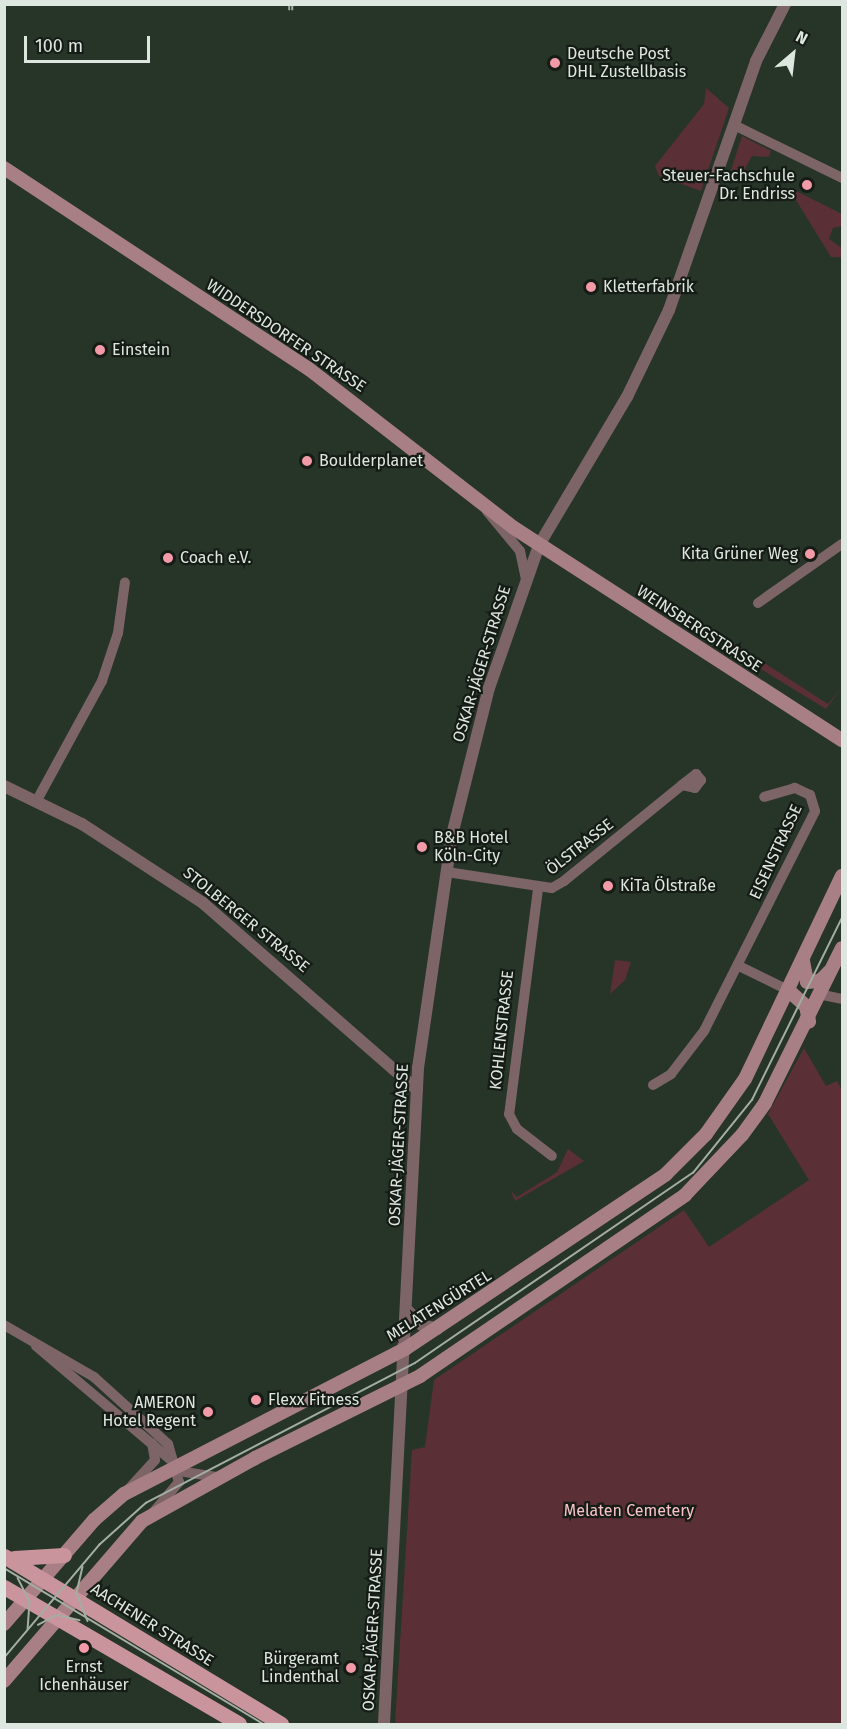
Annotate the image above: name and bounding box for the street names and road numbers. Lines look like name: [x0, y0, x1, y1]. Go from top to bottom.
street label: WIDDERSDORFER STRASSE: [203, 275, 369, 397]
street label: WEINSBERGSTRASSE: [633, 581, 765, 677]
street label: OSKAR-JÄGER-STRASSE: [449, 583, 515, 745]
street label: EISENSTRASSE: [746, 801, 806, 903]
street label: ÖLSTRASSE: [543, 815, 617, 879]
street label: STOLBERGER STRASSE: [179, 863, 313, 977]
street label: KOHLENSTRASSE: [486, 969, 518, 1091]
street label: OSKAR-JÄGER-STRASSE: [385, 1063, 413, 1227]
street label: MELATENGÜRTEL: [383, 1266, 495, 1346]
street label: OSKAR-JÄGER-STRASSE: [359, 1548, 387, 1712]
street label: AACHENER STRASSE: [87, 1579, 217, 1671]

